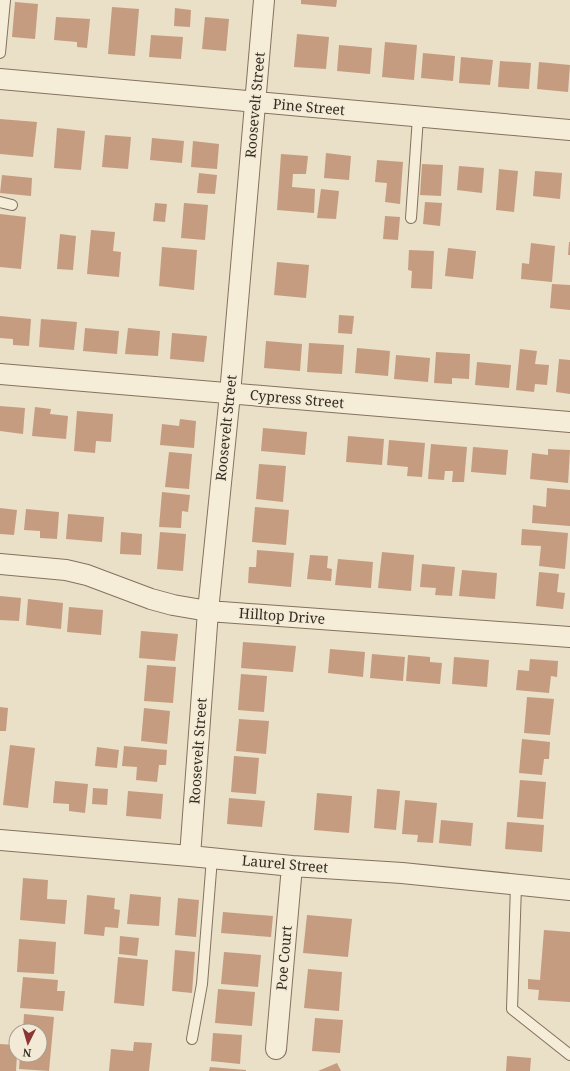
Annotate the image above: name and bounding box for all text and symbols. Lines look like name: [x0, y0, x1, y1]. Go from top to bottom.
street label: Roosevelt Street: [240, 51, 269, 159]
street label: Pine Street: [272, 94, 346, 119]
street label: Roosevelt Street: [210, 374, 241, 482]
street label: Cypress Street: [249, 385, 345, 412]
street label: Hilltop Drive: [238, 603, 326, 628]
street label: Roosevelt Street: [184, 697, 211, 805]
street label: Laurel Street: [241, 850, 329, 877]
street label: Poe Court: [271, 925, 296, 991]
north arrow: [8, 1023, 48, 1063]
text: N: [22, 1046, 32, 1061]

